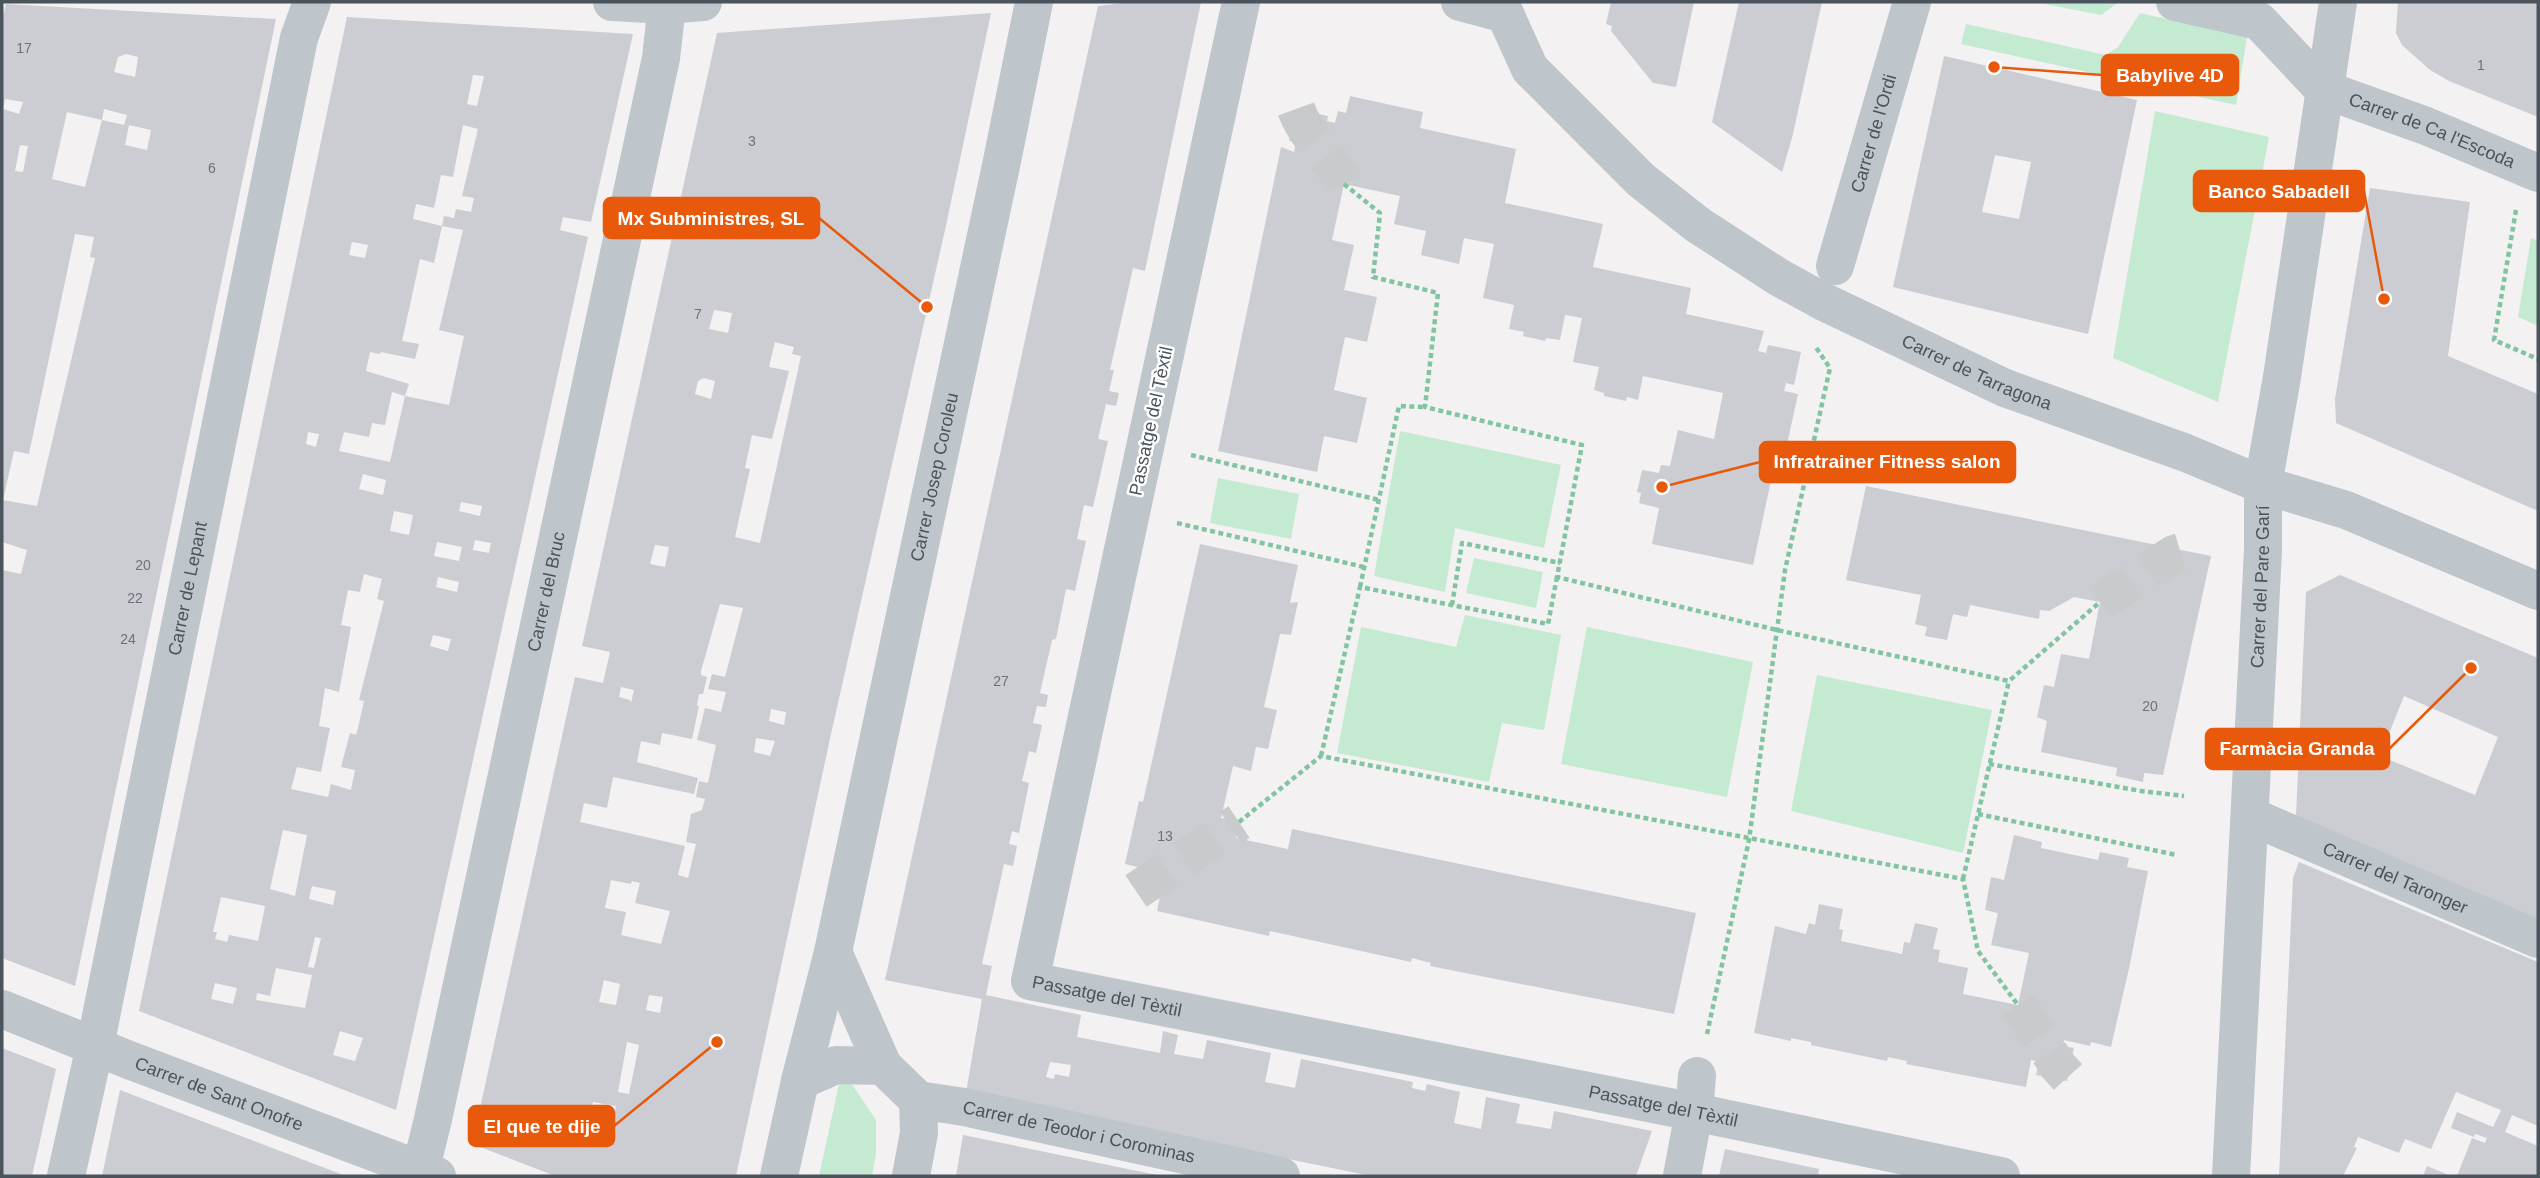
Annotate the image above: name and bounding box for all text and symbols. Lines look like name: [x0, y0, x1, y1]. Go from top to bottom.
house number: 17: [16, 40, 32, 56]
callout: Babylive 4D: [2102, 55, 2238, 95]
house number: 1: [2477, 57, 2485, 73]
text: Babylive 4D: [2116, 65, 2224, 86]
street label: Carrer de l'Ordi: [1847, 72, 1900, 195]
street label: Carrer de Ca l'Escoda: [2346, 89, 2519, 173]
house number: 3: [748, 133, 756, 149]
house number: 6: [208, 160, 216, 176]
callout: Banco Sabadell: [2194, 171, 2364, 211]
text: Banco Sabadell: [2208, 181, 2350, 202]
callout: Mx Subministres, SL: [604, 198, 819, 238]
text: Mx Subministres, SL: [618, 208, 805, 229]
house number: 7: [694, 306, 702, 322]
street label: Carrer de Tarragona: [1899, 330, 2055, 414]
street label: Passatge del Tèxtil: [1125, 345, 1177, 497]
street label: Carrer Josep Coroleu: [907, 391, 962, 563]
callout: Infratrainer Fitness salon: [1760, 442, 2015, 482]
text: Infratrainer Fitness salon: [1773, 451, 2001, 472]
street label: Carrer del Pare Garí: [2247, 505, 2273, 669]
street label: Carrer de Lepant: [164, 520, 211, 657]
street label: Carrer del Bruc: [524, 530, 569, 654]
house number: 20: [135, 557, 151, 573]
house number: 22: [127, 590, 143, 606]
house number: 24: [120, 631, 136, 647]
house number: 27: [993, 673, 1009, 689]
house number: 20: [2142, 698, 2158, 714]
callout: Farmàcia Granda: [2206, 729, 2389, 769]
text: Farmàcia Granda: [2219, 738, 2375, 759]
house number: 13: [1157, 828, 1173, 844]
street label: Carrer del Taronger: [2320, 838, 2471, 918]
street label: Passatge del Tèxtil: [1031, 972, 1183, 1021]
street label: Carrer de Sant Onofre: [132, 1053, 306, 1135]
street label: Passatge del Tèxtil: [1587, 1081, 1740, 1131]
street label: Carrer de Teodor i Corominas: [961, 1097, 1197, 1167]
callout: El que te dije: [469, 1106, 614, 1146]
text: El que te dije: [483, 1116, 601, 1137]

